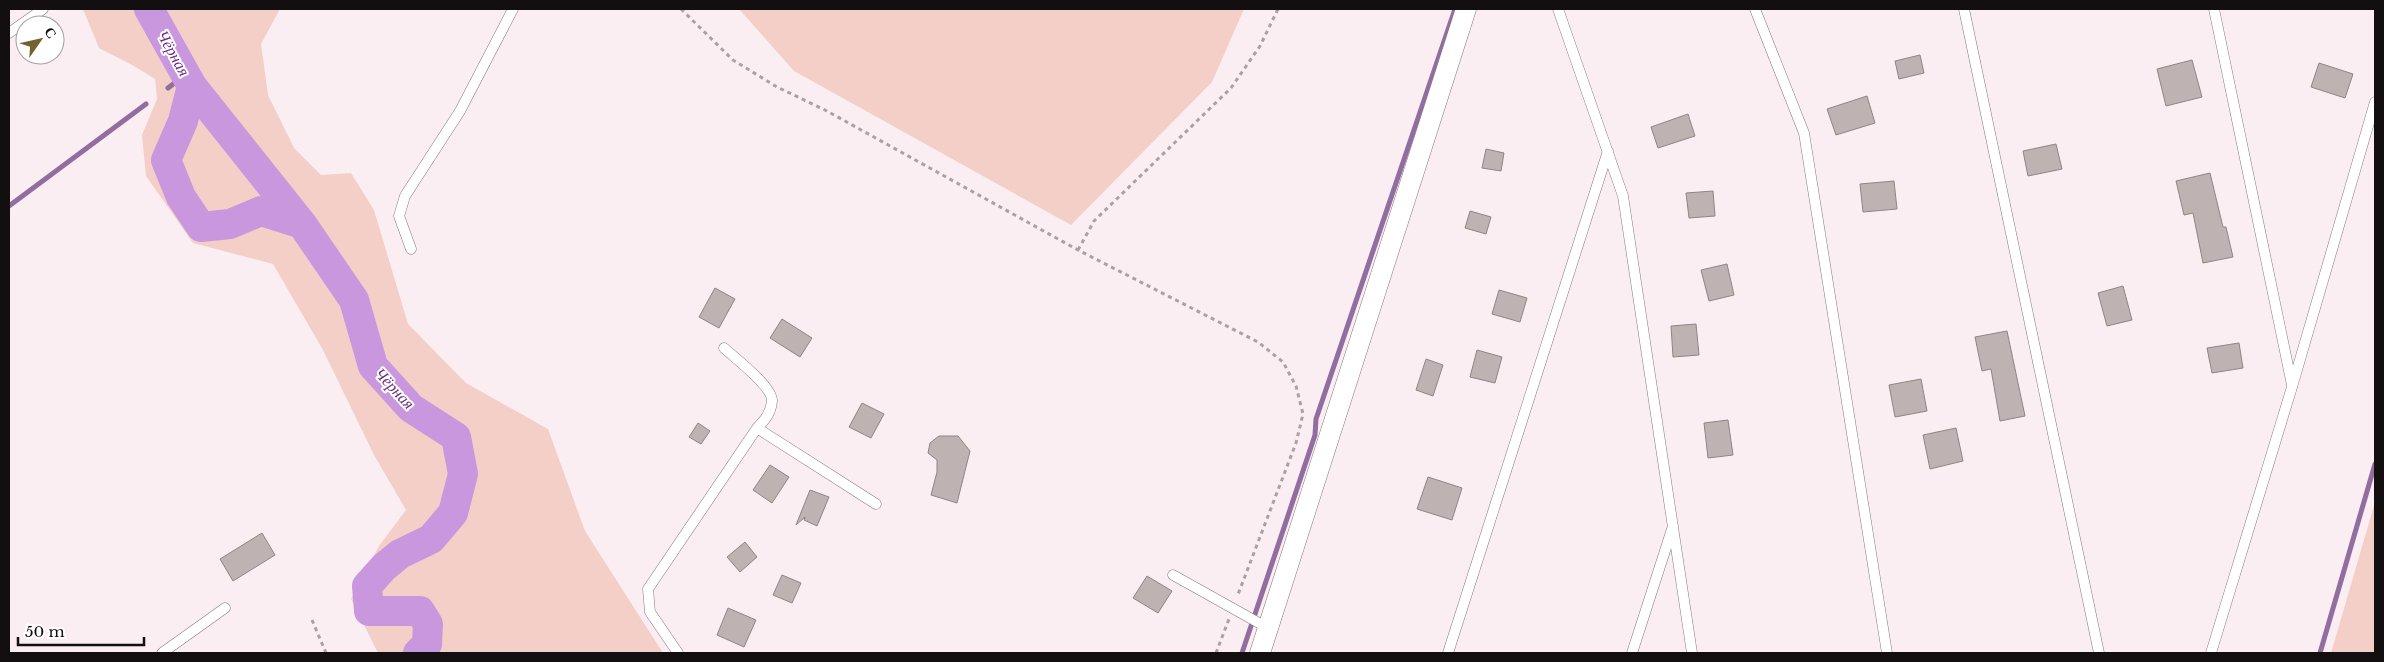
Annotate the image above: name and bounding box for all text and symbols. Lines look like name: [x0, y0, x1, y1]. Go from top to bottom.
north arrow: [15, 15, 65, 65]
text: С: [40, 24, 61, 42]
water label: Чёрная: [153, 27, 195, 79]
water label: Чёрная: [371, 363, 419, 413]
scale bar: [18, 614, 144, 646]
text: 50 m: [25, 622, 65, 641]

